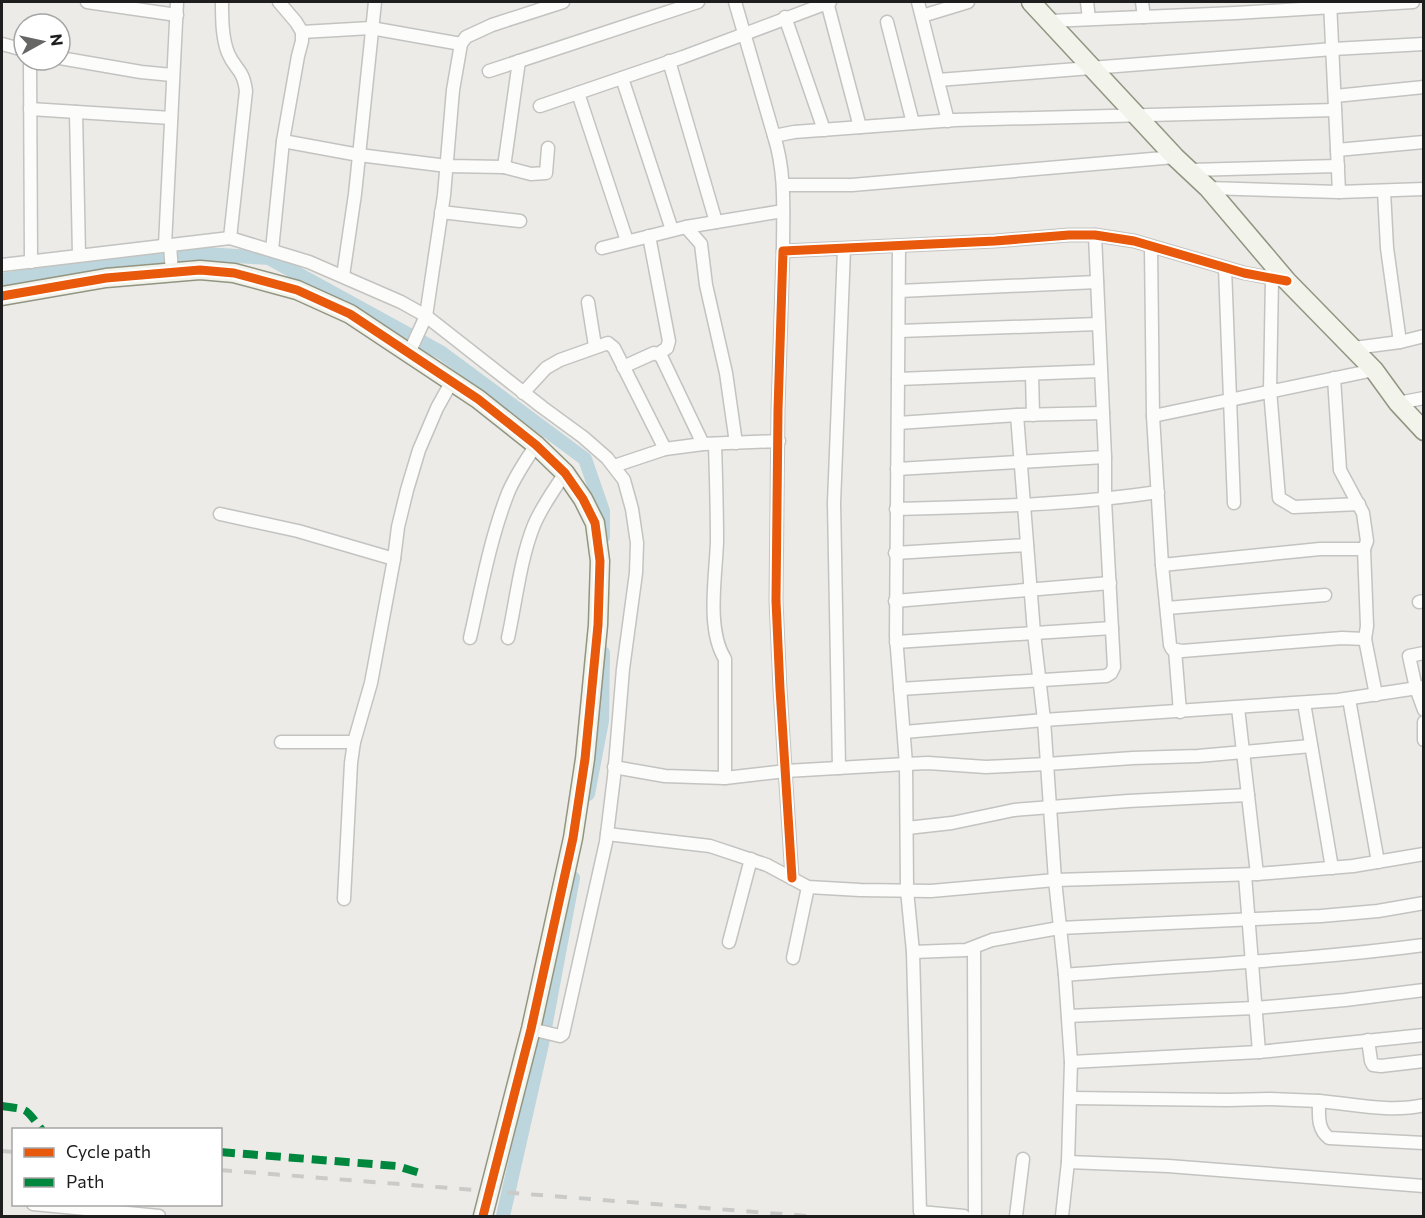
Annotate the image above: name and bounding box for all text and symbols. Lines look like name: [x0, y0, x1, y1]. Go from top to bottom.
north arrow: [12, 12, 72, 72]
text: N: [47, 33, 68, 47]
legend: [12, 1128, 222, 1206]
text: Cycle path: [66, 1140, 151, 1162]
text: Path: [66, 1170, 104, 1192]

